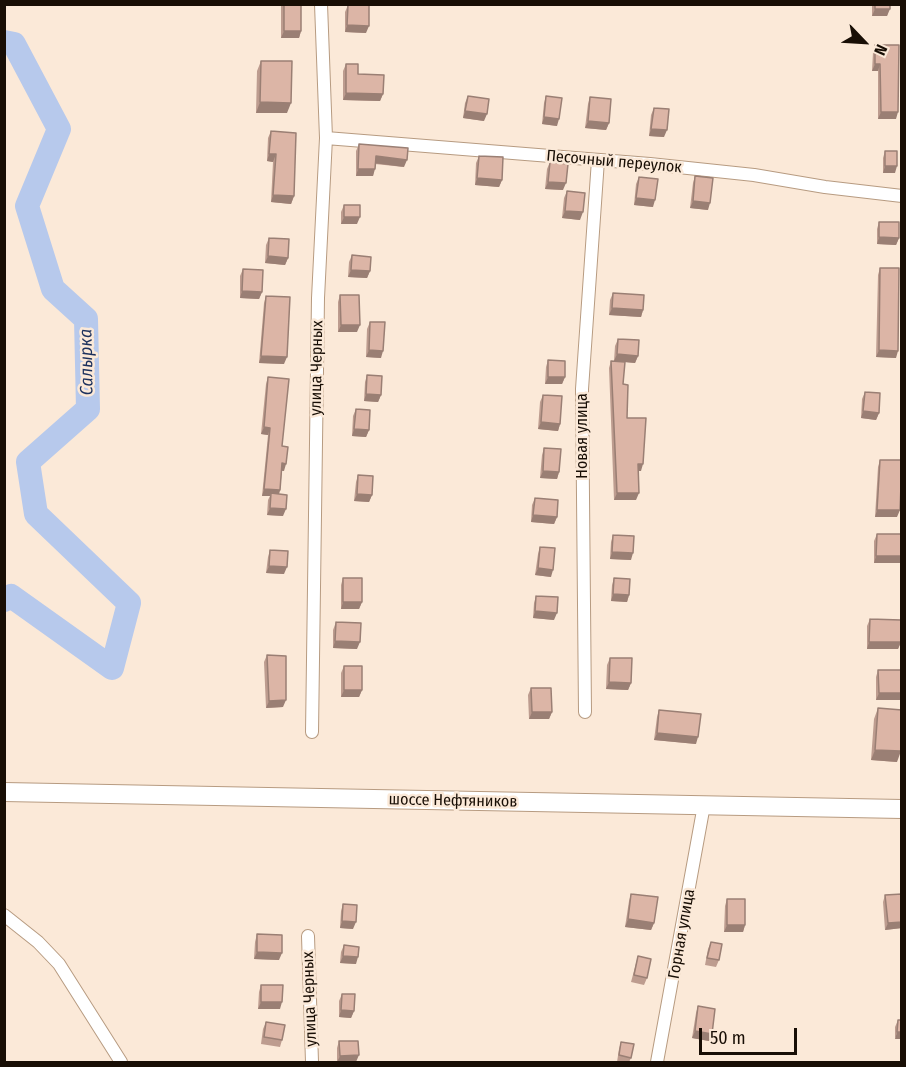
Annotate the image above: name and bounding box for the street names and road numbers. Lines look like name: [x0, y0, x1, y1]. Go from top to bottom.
street label: Песочный переулок: [546, 147, 682, 177]
street label: улица Черных: [307, 320, 327, 416]
street label: Новая улица: [573, 393, 593, 479]
street label: шоссе Нефтяников: [389, 790, 517, 812]
street label: Горная улица: [665, 888, 699, 980]
street label: улица Черных: [299, 951, 321, 1047]

